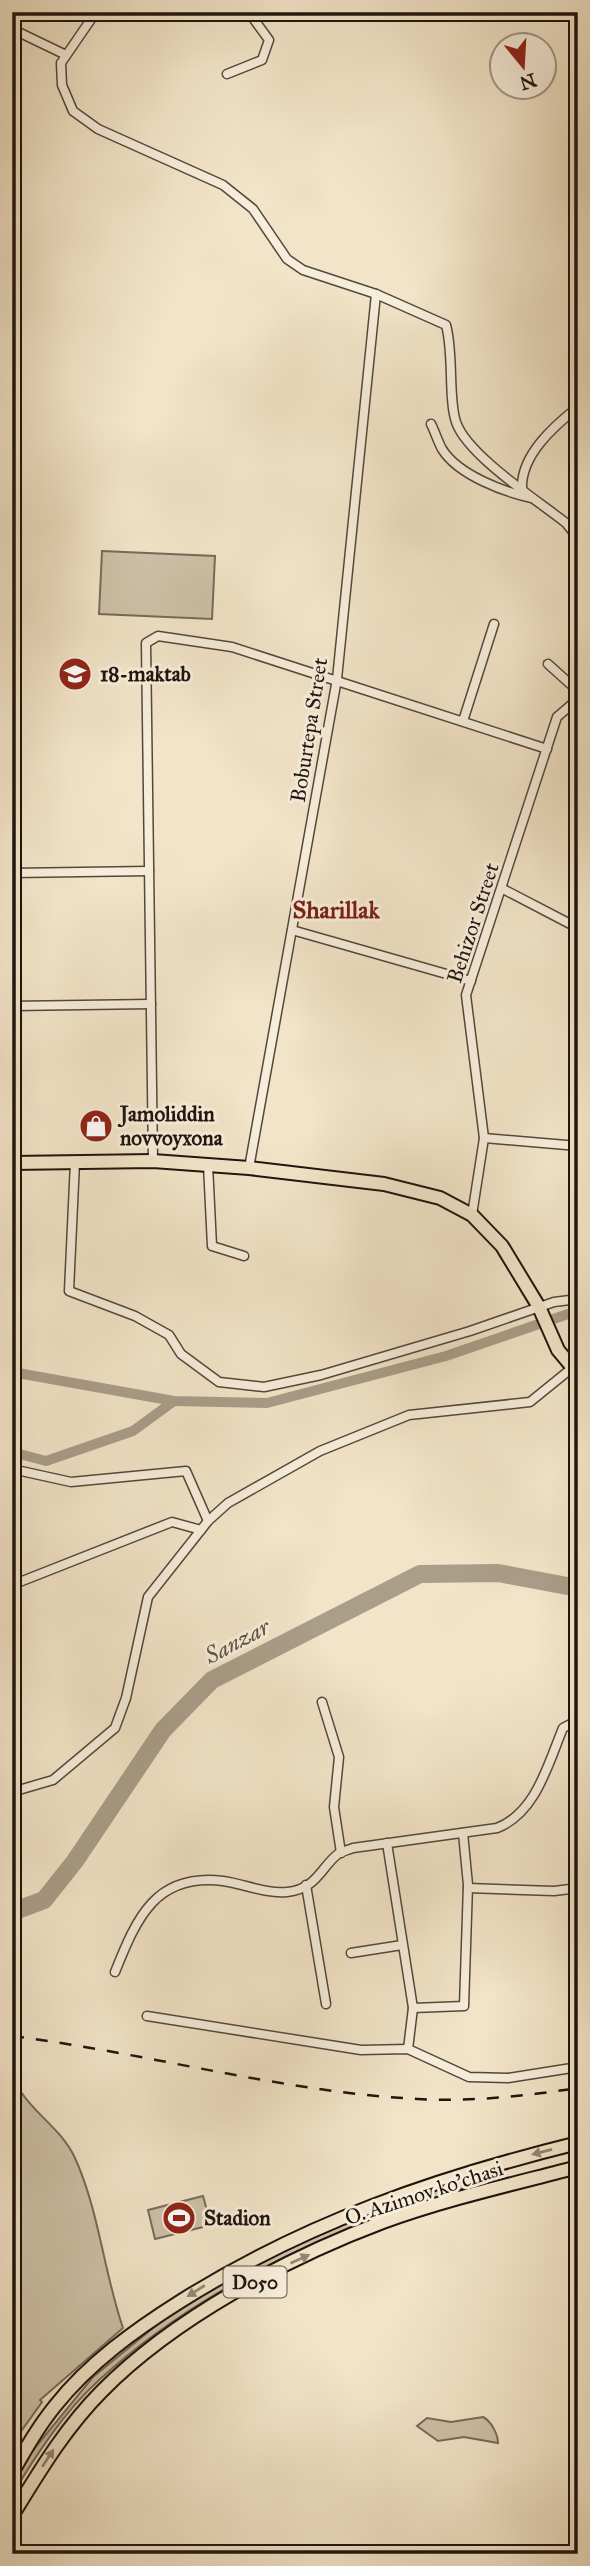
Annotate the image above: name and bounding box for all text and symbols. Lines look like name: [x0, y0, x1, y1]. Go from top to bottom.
north arrow: [489, 32, 558, 102]
text: N: [517, 68, 539, 95]
school or university icon: 18-maktab: [56, 655, 94, 693]
street label: Boburtepa Street: [285, 655, 333, 804]
place label: 18-maktab: [100, 661, 191, 687]
street label: Behizor Street: [441, 859, 505, 986]
district label: Sharillak: [292, 895, 380, 925]
place label: Jamoliddin novvoyxona: [117, 1101, 224, 1151]
shop icon: Jamoliddin novvoyxona: [77, 1107, 115, 1145]
water label: Sanzar: [199, 1612, 275, 1670]
one-way arrow: [531, 2147, 553, 2158]
street label: O. Azimov ko'chasi: [342, 2155, 507, 2231]
sports icon: Stadion: [160, 2199, 198, 2237]
place label: Stadion: [204, 2205, 271, 2231]
one-way arrow: [290, 2253, 311, 2264]
road number: D050: [224, 2266, 286, 2298]
one-way arrow: [186, 2285, 206, 2298]
one-way arrow: [41, 2449, 54, 2468]

